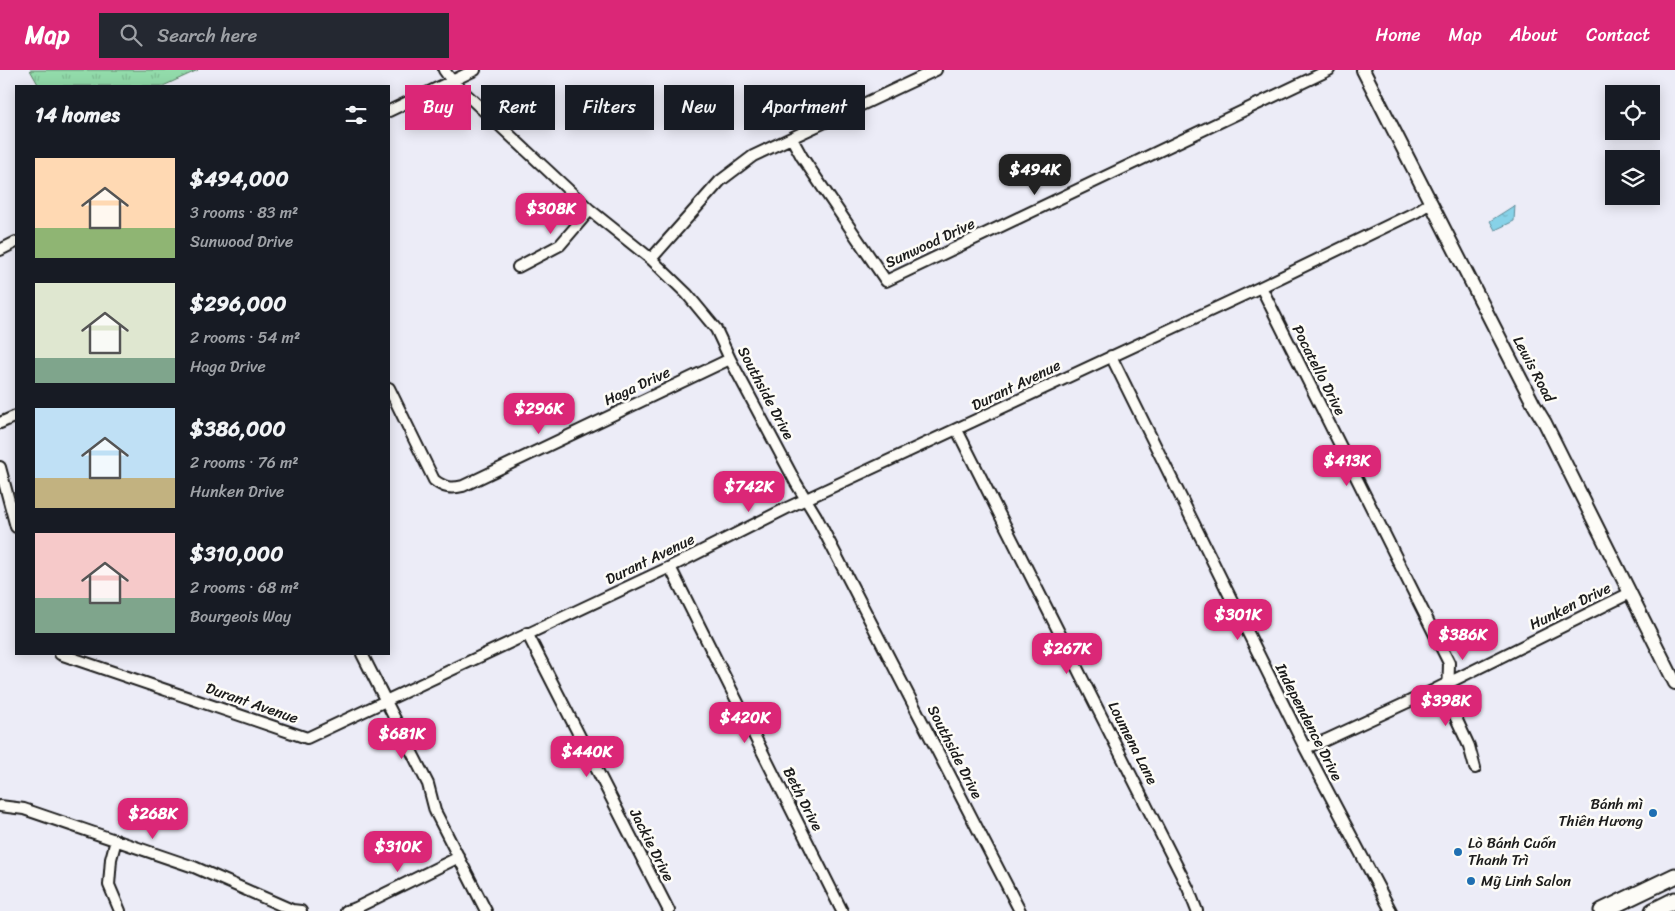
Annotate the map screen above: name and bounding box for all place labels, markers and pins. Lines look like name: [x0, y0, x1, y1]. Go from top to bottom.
pin: $494K: [1000, 154, 1070, 196]
pin: $308K: [516, 192, 586, 235]
pin: $296K: [504, 392, 574, 435]
pin: $413K: [1312, 444, 1382, 487]
pin: $742K: [714, 470, 784, 513]
pin: $301K: [1203, 598, 1273, 641]
pin: $386K: [1428, 618, 1498, 661]
pin: $267K: [1032, 632, 1102, 675]
pin: $398K: [1411, 684, 1481, 727]
pin: $420K: [710, 702, 780, 744]
pin: $681K: [367, 718, 437, 760]
pin: $440K: [552, 736, 622, 778]
place label: Bánh mì Thiên Hương: [1559, 791, 1643, 834]
pin: $268K: [118, 798, 188, 840]
marker: Bánh mì Thiên Hương: [1647, 807, 1659, 819]
pin: $310K: [363, 830, 433, 873]
place label: Lò Bánh Cuốn Thanh Trì: [1468, 830, 1556, 873]
marker: Lò Bánh Cuốn Thanh Trì: [1452, 846, 1464, 858]
place label: Mỹ Linh Salon: [1481, 868, 1571, 894]
marker: Mỹ Linh Salon: [1465, 875, 1477, 887]

